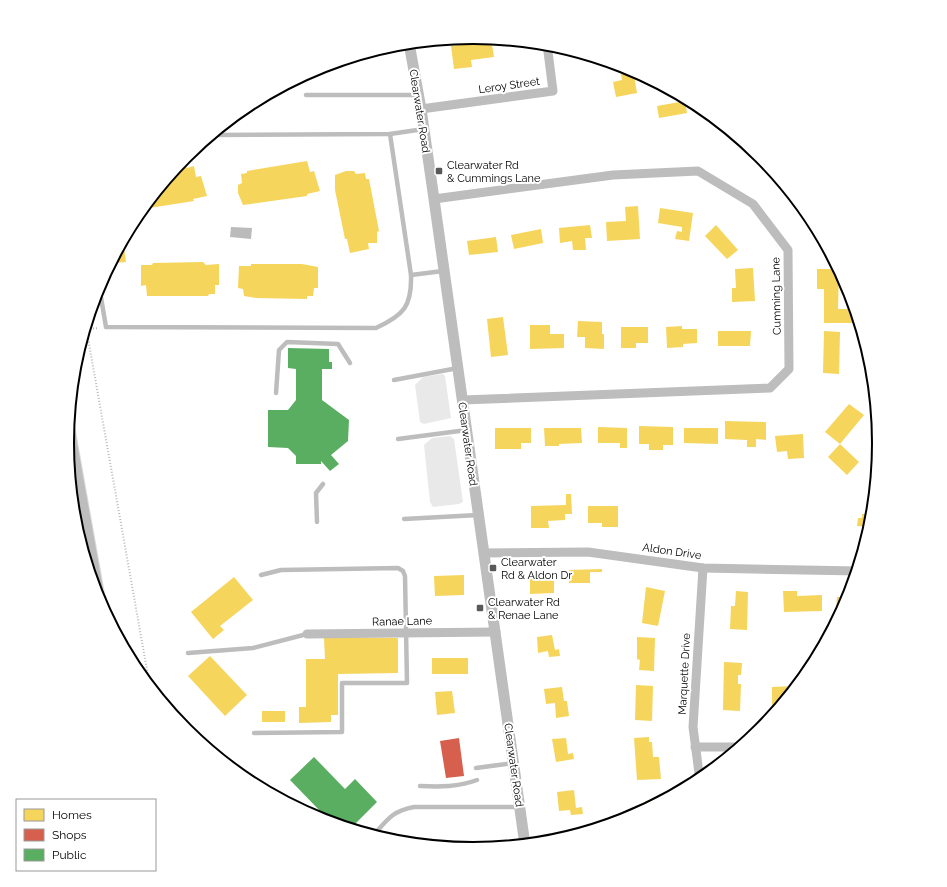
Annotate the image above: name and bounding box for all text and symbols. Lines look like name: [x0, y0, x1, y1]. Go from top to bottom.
street label: Clearwater Road: [406, 68, 433, 154]
street label: Leroy Street: [478, 75, 541, 96]
place label: Clearwater Rd & Cummings Lane: [447, 159, 541, 185]
marker: Clearwater Rd & Cummings Lane: [434, 166, 444, 176]
street label: Cumming Lane: [769, 256, 784, 335]
street label: Clearwater Road: [455, 401, 480, 487]
street label: Aldon Drive: [642, 541, 703, 562]
place label: Clearwater Rd & Aldon Dr: [501, 556, 572, 582]
marker: Clearwater Rd & Aldon Dr: [488, 563, 498, 573]
place label: Clearwater Rd & Renae Lane: [488, 596, 560, 622]
marker: Clearwater Rd & Renae Lane: [475, 603, 485, 613]
street label: Ranae Lane: [372, 614, 433, 629]
street label: Marquette Drive: [676, 632, 693, 715]
street label: Clearwater Road: [501, 722, 526, 808]
legend: [16, 799, 156, 871]
text: Homes: [52, 808, 92, 822]
text: Shops: [52, 828, 87, 842]
text: Public: [52, 848, 87, 862]

